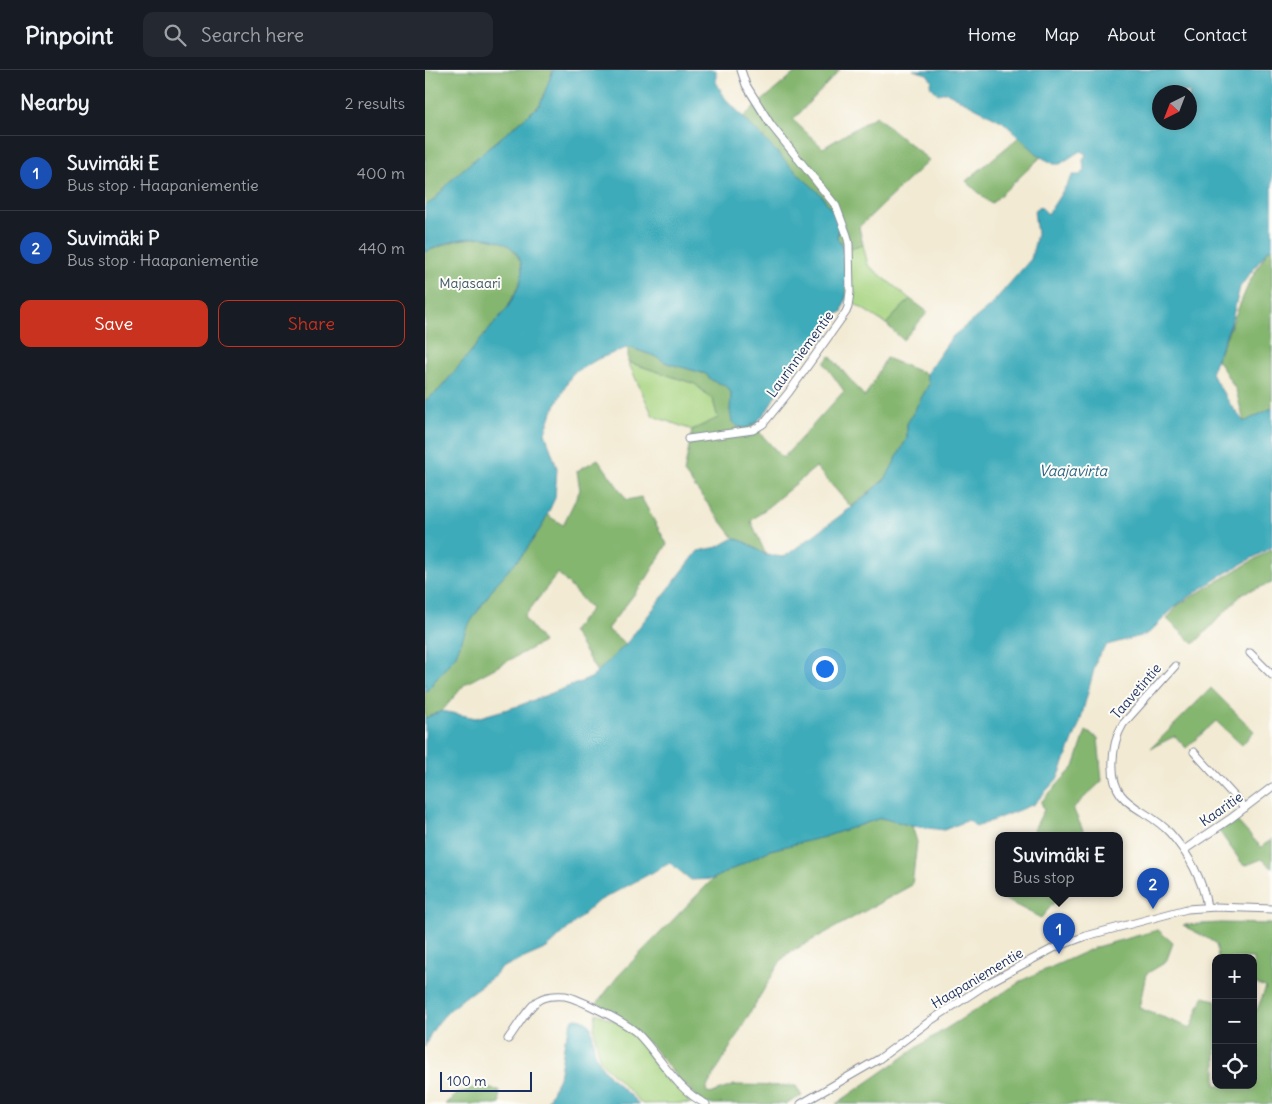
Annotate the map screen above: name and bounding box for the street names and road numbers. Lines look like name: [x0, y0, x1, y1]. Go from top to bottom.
street label: Laurinniementie: [763, 307, 837, 401]
street label: Taavetintie: [1107, 659, 1165, 723]
street label: Kaaritie: [1196, 788, 1246, 830]
street label: Haapaniementie: [928, 944, 1026, 1012]

